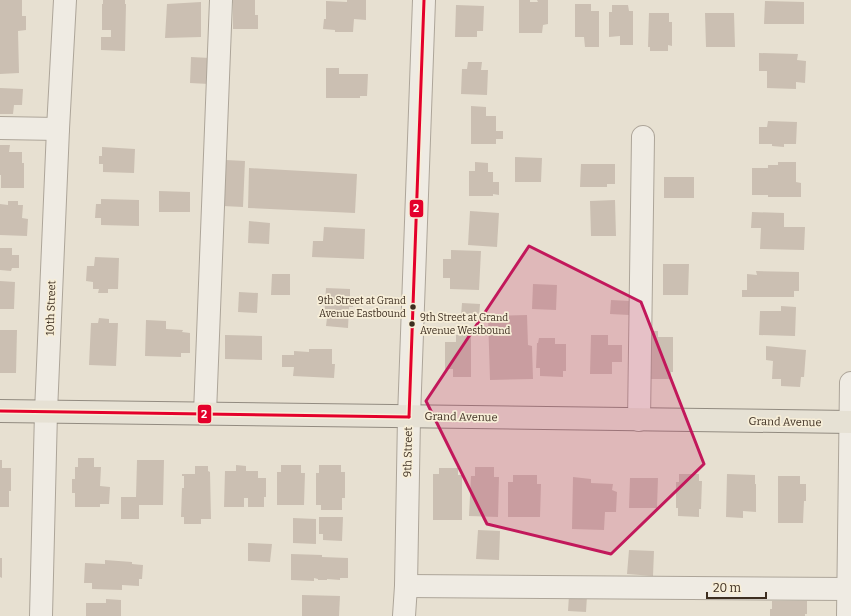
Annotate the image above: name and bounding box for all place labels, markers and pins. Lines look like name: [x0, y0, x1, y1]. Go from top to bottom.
place label: 9th Street at Grand Avenue Eastbound: [318, 295, 406, 320]
marker: 9th Street at Grand Avenue Eastbound: [408, 302, 418, 312]
place label: 9th Street at Grand Avenue Westbound: [420, 312, 511, 337]
marker: 9th Street at Grand Avenue Westbound: [407, 319, 417, 329]

